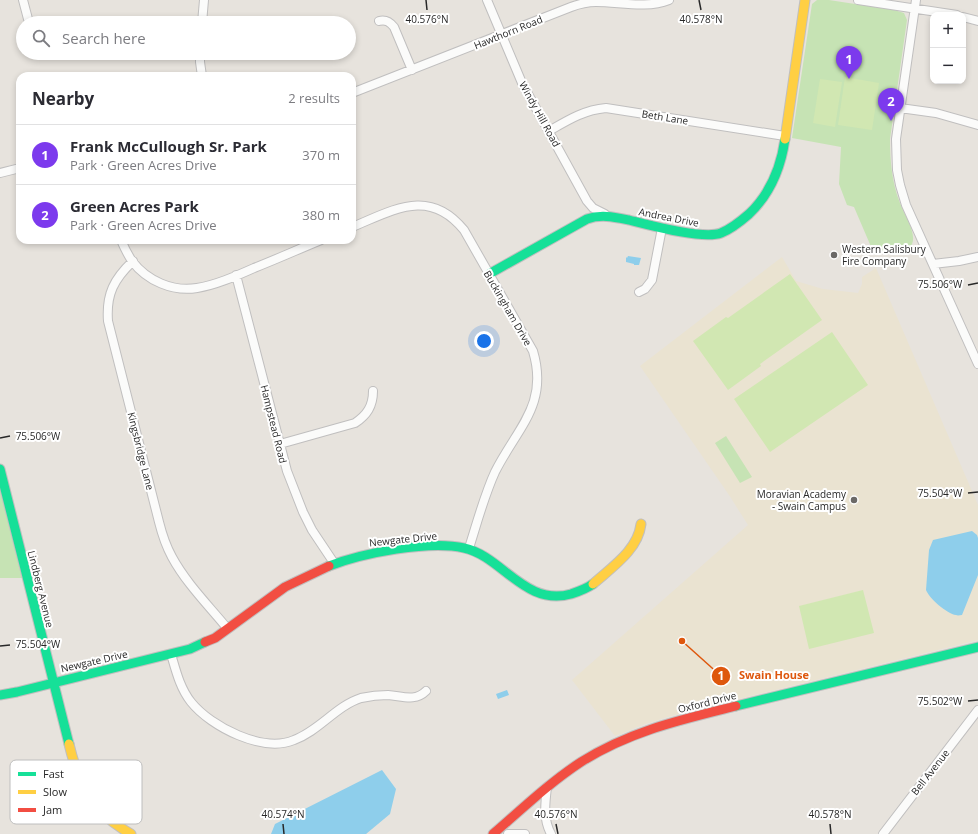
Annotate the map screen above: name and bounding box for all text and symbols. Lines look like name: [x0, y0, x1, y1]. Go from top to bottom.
text: 40.576°N: [405, 12, 449, 26]
street label: Hawthorn Road: [471, 12, 545, 52]
text: 40.578°N: [679, 12, 723, 26]
map controls: [930, 12, 966, 84]
button: +: [930, 12, 966, 48]
search box: [16, 16, 356, 60]
icon: search: [30, 27, 52, 49]
text: Search here: [62, 28, 146, 48]
pin: 1: [836, 46, 862, 79]
button: −: [930, 48, 966, 84]
street label: Windy Hill Road: [516, 79, 564, 149]
text: Nearby: [32, 87, 94, 110]
pin: 2: [878, 88, 904, 121]
text: 2 results: [288, 89, 340, 107]
street label: Beth Lane: [641, 106, 690, 128]
text: Frank McCullough Sr. Park: [70, 136, 267, 156]
text: 1: [41, 146, 49, 164]
text: 370 m: [302, 146, 340, 164]
text: Park · Green Acres Drive: [70, 156, 217, 174]
text: Green Acres Park: [70, 196, 199, 216]
street label: Andrea Drive: [638, 204, 701, 230]
text: 2: [41, 206, 49, 224]
text: 380 m: [302, 206, 340, 224]
text: Park · Green Acres Drive: [70, 216, 217, 234]
place label: Western Salisbury Fire Company: [842, 242, 927, 268]
marker: Western Salisbury Fire Company: [829, 250, 839, 260]
street label: Buckingham Drive: [481, 268, 535, 349]
text: 75.506°W: [918, 277, 963, 291]
your location: [474, 331, 494, 351]
street label: Hampstead Road: [257, 383, 291, 465]
street label: Kingsbridge Lane: [125, 410, 158, 492]
text: 75.506°W: [16, 429, 61, 443]
text: 75.504°W: [918, 486, 963, 500]
place label: Moravian Academy - Swain Campus: [757, 487, 847, 513]
marker: Moravian Academy - Swain Campus: [849, 495, 859, 505]
street label: Newgate Drive: [368, 528, 438, 550]
street label: Lindberg Avenue: [25, 549, 57, 629]
text: 75.504°W: [16, 637, 61, 651]
street label: Newgate Drive: [59, 646, 129, 675]
callout: Swain House: [711, 664, 817, 687]
text: 1: [718, 667, 724, 684]
text: Swain House: [739, 667, 809, 682]
street label: Oxford Drive: [676, 688, 738, 716]
text: 75.502°W: [918, 694, 963, 708]
street label: Bell Avenue: [908, 746, 953, 798]
legend: [10, 760, 142, 824]
text: Fast: [43, 766, 64, 781]
text: Slow: [43, 784, 67, 799]
text: Jam: [42, 802, 62, 817]
text: 40.574°N: [261, 807, 305, 821]
text: 40.576°N: [534, 807, 578, 821]
text: 40.578°N: [808, 807, 852, 821]

